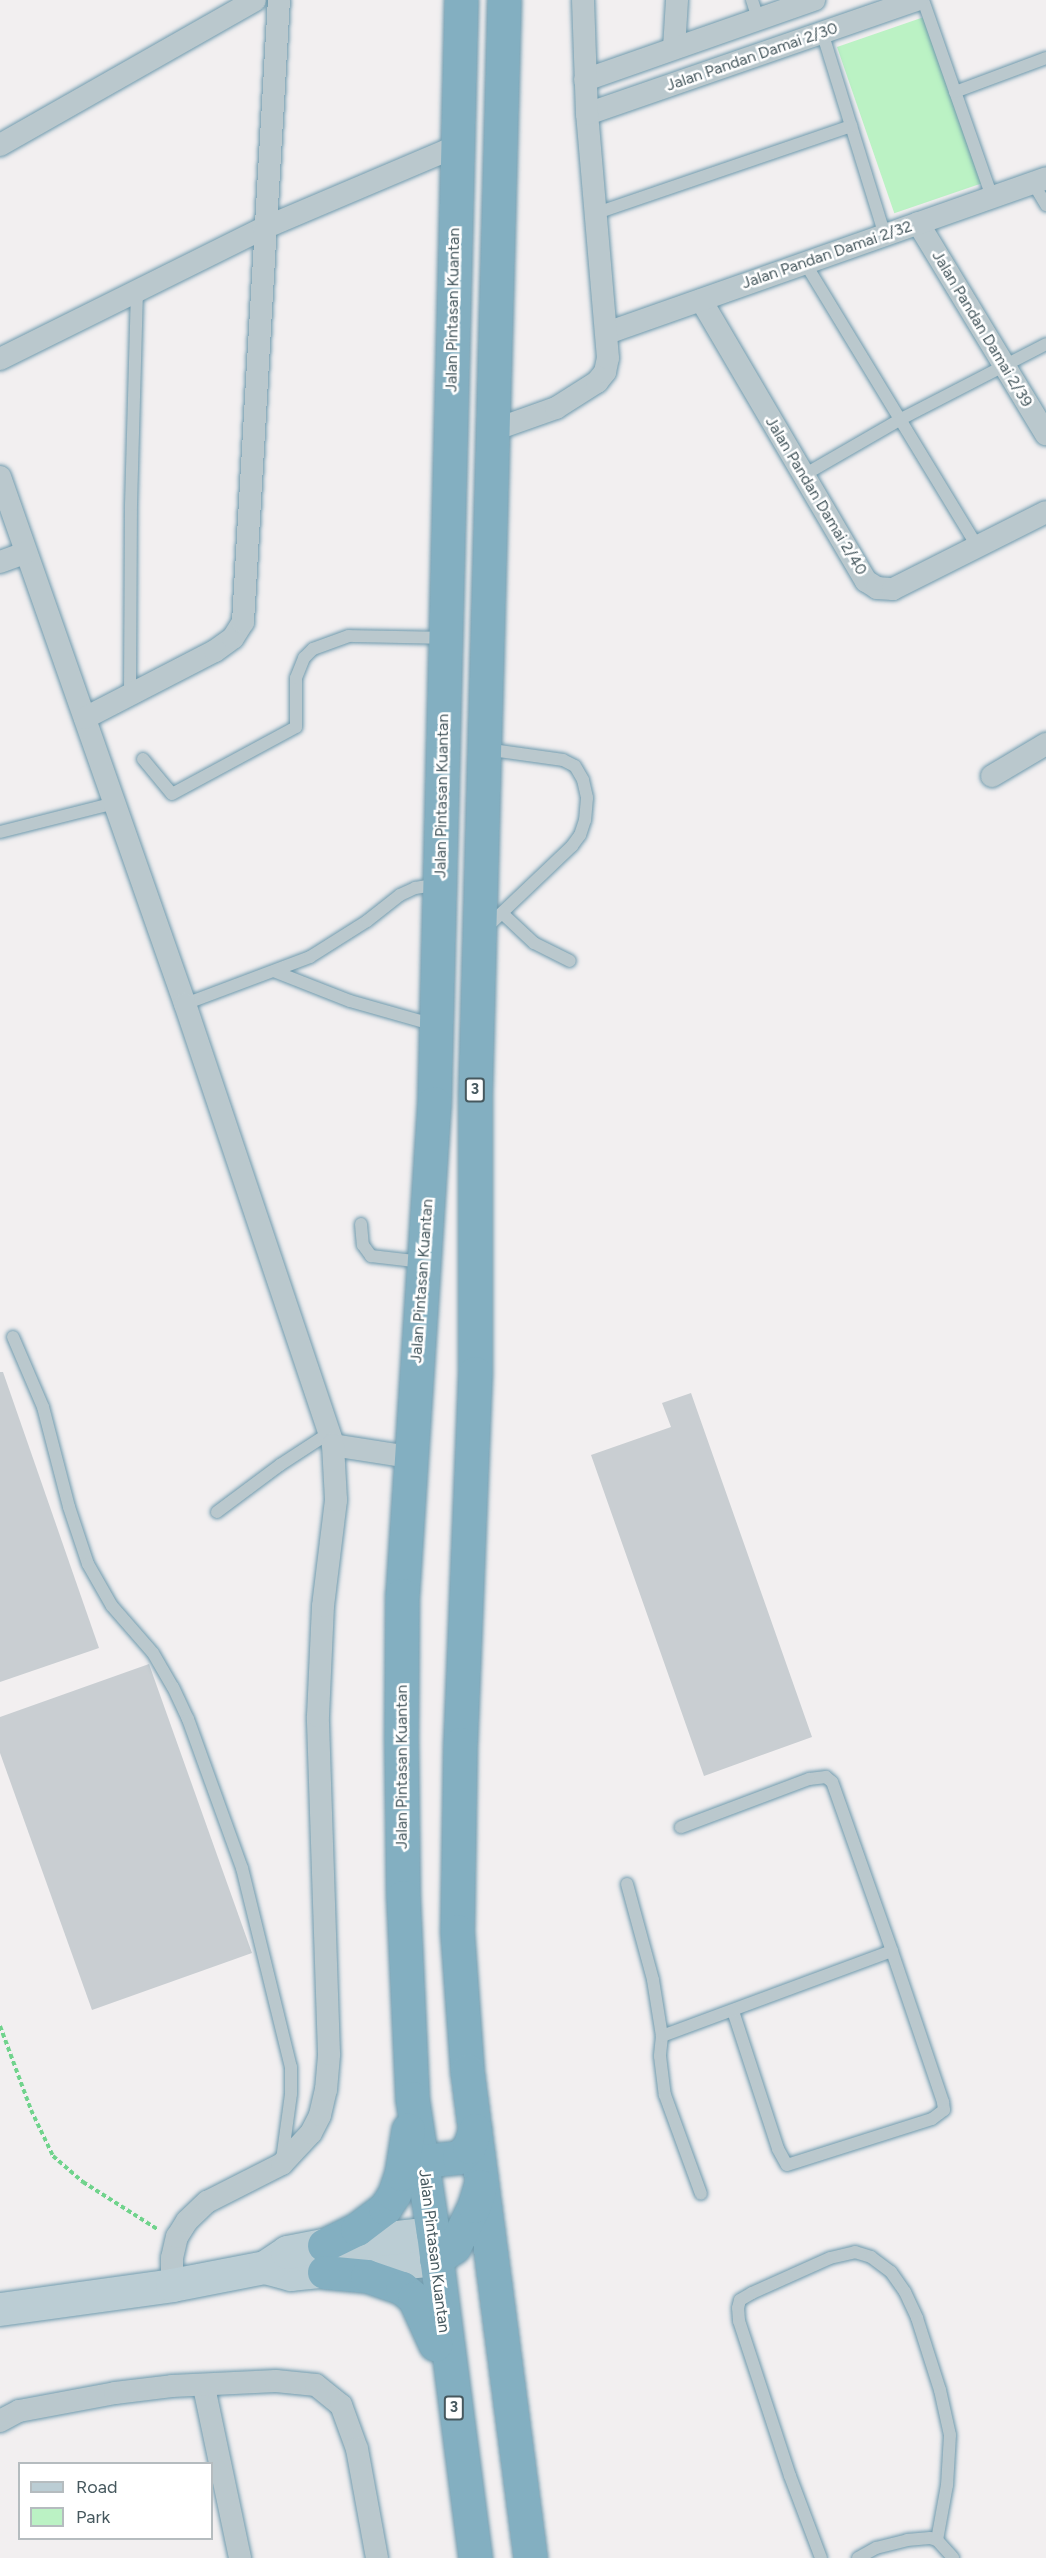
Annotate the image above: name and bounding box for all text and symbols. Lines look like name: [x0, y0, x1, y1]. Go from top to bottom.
street label: Jalan Pandan Damai 2/30: [664, 19, 840, 95]
street label: Jalan Pandan Damai 2/32: [739, 217, 915, 293]
street label: Jalan Pintasan Kuantan: [442, 228, 464, 392]
street label: Jalan Pandan Damai 2/39: [928, 247, 1036, 411]
street label: Jalan Pandan Damai 2/40: [761, 413, 871, 579]
street label: Jalan Pintasan Kuantan: [431, 714, 453, 878]
road number: 3: [464, 1078, 486, 1102]
street label: Jalan Pintasan Kuantan: [407, 1198, 437, 1364]
street label: Jalan Pintasan Kuantan: [392, 1685, 412, 1849]
street label: Jalan Pintasan Kuantan: [414, 2168, 454, 2334]
road number: 3: [444, 2396, 464, 2420]
legend: [18, 2462, 213, 2540]
text: Road: [76, 2476, 117, 2498]
text: Park: [76, 2506, 110, 2528]

